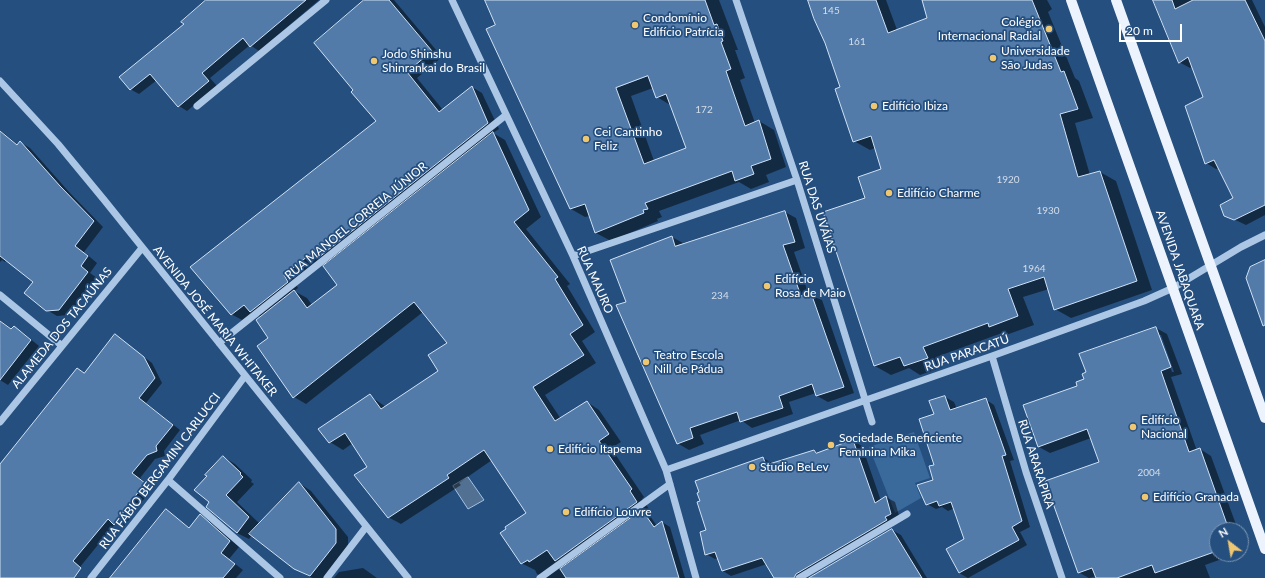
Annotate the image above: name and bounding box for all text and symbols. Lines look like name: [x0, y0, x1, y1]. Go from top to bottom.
house number: 145: [822, 5, 840, 17]
place label: Condomínio Edifício Patrícia: [643, 11, 724, 39]
place label: Colégio Internacional Radial: [938, 15, 1041, 43]
scale bar: [1121, 16, 1184, 42]
marker: Condomínio Edifício Patrícia: [630, 20, 640, 30]
text: 20 m: [1126, 23, 1153, 38]
marker: Colégio Internacional Radial: [1044, 24, 1054, 34]
house number: 161: [848, 36, 866, 48]
place label: Universidade São Judas: [1001, 44, 1070, 72]
place label: Jodo Shinshu Shinrankai do Brasil: [382, 47, 485, 75]
marker: Universidade São Judas: [988, 53, 998, 63]
marker: Jodo Shinshu Shinrankai do Brasil: [369, 56, 379, 66]
place label: Edifício Ibiza: [882, 99, 948, 113]
marker: Edifício Ibiza: [869, 101, 879, 111]
house number: 172: [695, 104, 713, 116]
place label: Cei Cantinho Feliz: [594, 125, 662, 153]
marker: Cei Cantinho Feliz: [581, 134, 591, 144]
street label: RUA MANOEL CORREIA JÚNIOR: [282, 159, 430, 283]
street label: RUA DAS UVÁIAS: [795, 159, 839, 255]
house number: 1920: [996, 174, 1020, 186]
place label: Edifício Charme: [897, 186, 980, 200]
marker: Edifício Charme: [884, 188, 894, 198]
house number: 1930: [1036, 205, 1060, 217]
street label: AVENIDA JABAQUARA: [1153, 208, 1207, 332]
street label: AVENIDA JOSÉ MARIA WHITAKER: [150, 243, 280, 399]
street label: RUA MAURO: [574, 244, 616, 316]
house number: 1964: [1022, 263, 1046, 275]
street label: ALAMEDA DOS TACAÚNAS: [9, 265, 115, 391]
place label: Edifício Rosa de Maio: [775, 272, 846, 300]
marker: Edifício Rosa de Maio: [762, 281, 772, 291]
house number: 234: [711, 290, 729, 302]
street label: RUA PARACATÚ: [923, 332, 1011, 374]
place label: Teatro Escola Nill de Pádua: [654, 348, 723, 376]
marker: Teatro Escola Nill de Pádua: [641, 357, 651, 367]
street label: RUA FÁBIO BERGAMINI CARLUCCI: [97, 390, 223, 552]
place label: Edifício Nacional: [1141, 413, 1187, 441]
street label: RUA ARARAPIRA: [1015, 418, 1057, 510]
marker: Edifício Nacional: [1128, 422, 1138, 432]
place label: Sociedade Beneficiente Feminina Mika: [839, 431, 962, 459]
marker: Sociedade Beneficiente Feminina Mika: [826, 440, 836, 450]
place label: Edifício Itapema: [558, 442, 642, 456]
marker: Edifício Itapema: [545, 444, 555, 454]
place label: Studio BeLev: [760, 460, 829, 474]
marker: Studio BeLev: [747, 462, 757, 472]
house number: 2004: [1137, 467, 1161, 479]
place label: Edifício Granada: [1153, 490, 1239, 504]
marker: Edifício Granada: [1140, 492, 1150, 502]
place label: Edifício Louvre: [574, 505, 651, 519]
marker: Edifício Louvre: [561, 507, 571, 517]
north arrow: [1209, 522, 1249, 562]
text: N: [1216, 524, 1230, 540]

